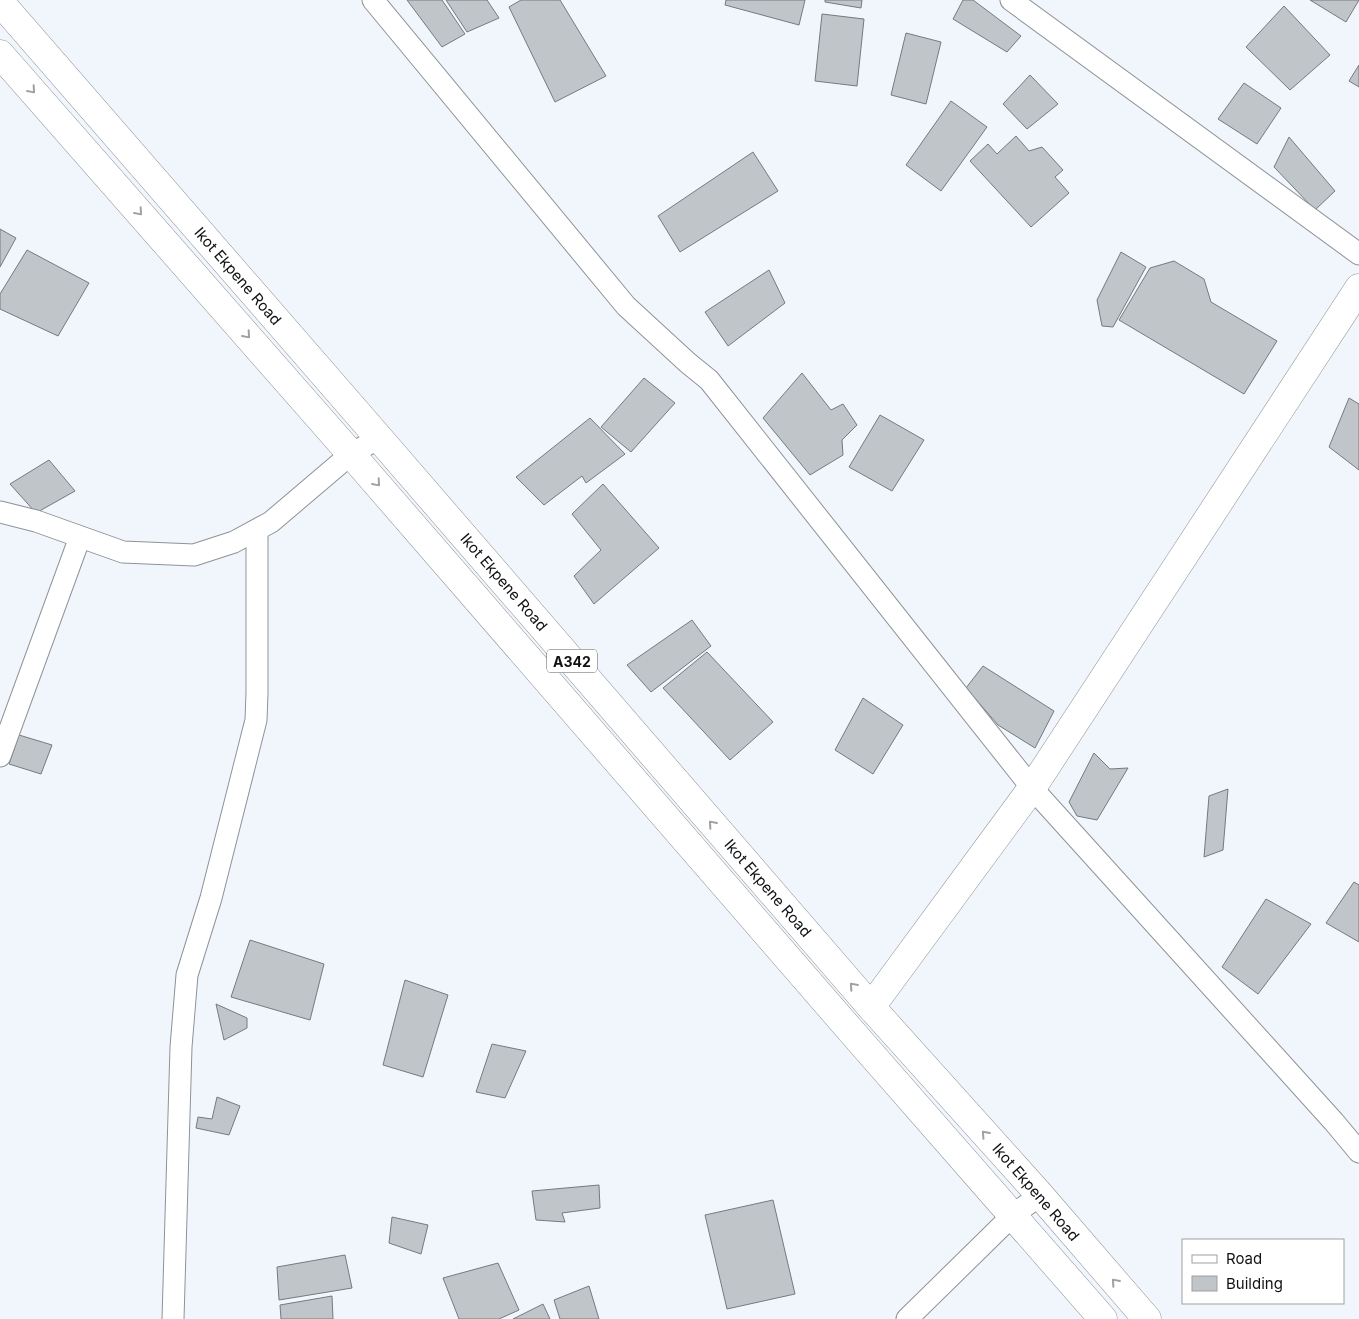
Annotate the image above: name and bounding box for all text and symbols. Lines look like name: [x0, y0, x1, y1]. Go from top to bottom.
one-way arrow: [26, 85, 35, 94]
one-way arrow: [134, 207, 143, 216]
street label: Ikot Ekpene Road: [190, 223, 286, 329]
one-way arrow: [241, 329, 250, 338]
one-way arrow: [371, 478, 380, 487]
street label: Ikot Ekpene Road: [456, 529, 552, 635]
road number: A342: [547, 649, 597, 672]
one-way arrow: [709, 820, 718, 829]
street label: Ikot Ekpene Road: [720, 835, 816, 941]
one-way arrow: [850, 983, 859, 992]
one-way arrow: [981, 1130, 990, 1139]
street label: Ikot Ekpene Road: [988, 1139, 1084, 1245]
legend: [1182, 1239, 1344, 1304]
text: Road: [1226, 1249, 1262, 1268]
text: Building: [1226, 1274, 1283, 1293]
one-way arrow: [1112, 1279, 1120, 1288]

